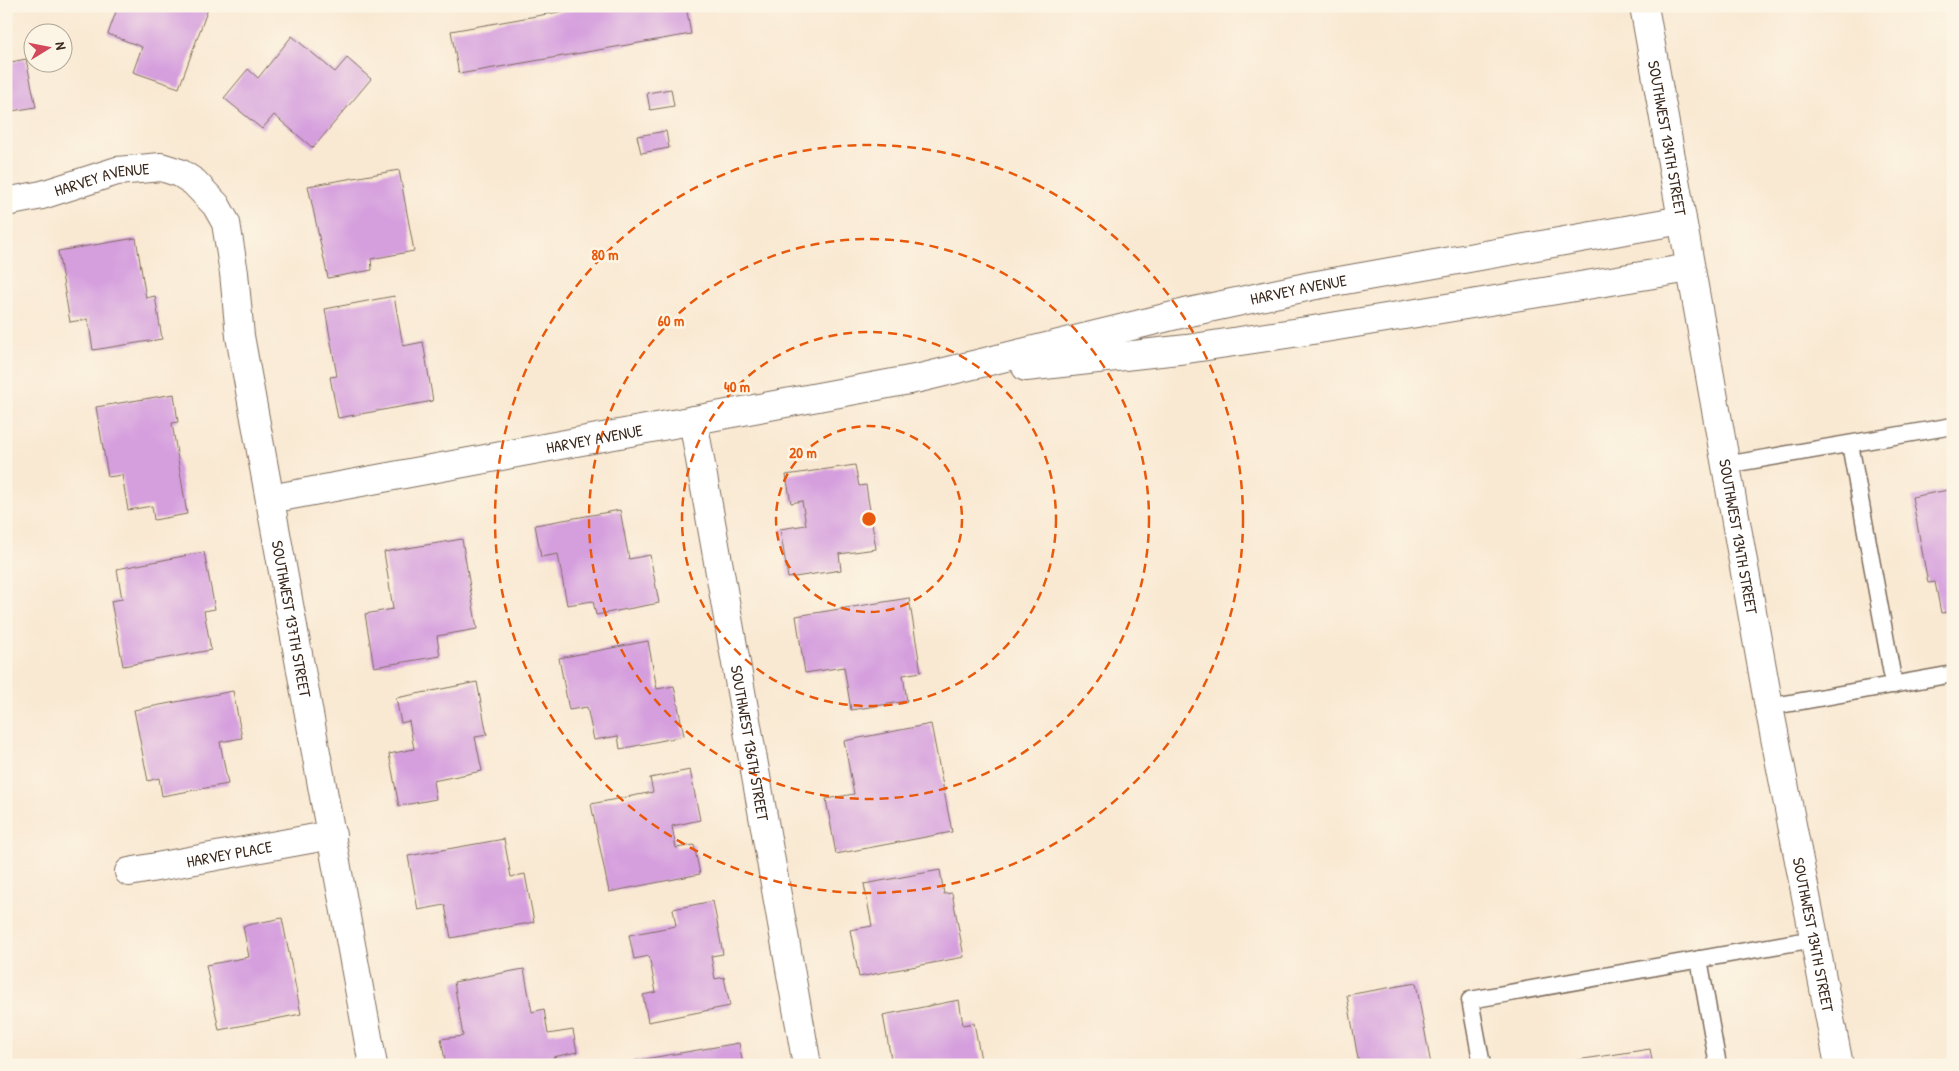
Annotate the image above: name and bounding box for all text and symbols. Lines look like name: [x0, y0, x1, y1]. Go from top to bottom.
north arrow: [22, 22, 72, 72]
text: N: [51, 40, 71, 52]
street label: SOUTHWEST 134TH STREET: [1643, 59, 1692, 218]
street label: HARVEY AVENUE: [51, 157, 150, 201]
text: 80 m: [592, 244, 618, 265]
street label: HARVEY AVENUE: [1248, 269, 1348, 310]
text: 60 m: [658, 310, 684, 331]
text: 40 m: [724, 376, 750, 397]
street label: HARVEY AVENUE: [544, 419, 644, 458]
text: 20 m: [789, 442, 817, 463]
street label: SOUTHWEST 134TH STREET: [1714, 457, 1763, 616]
centre of rings: [860, 510, 878, 528]
street label: SOUTHWEST 137TH STREET: [267, 539, 317, 699]
street label: SOUTHWEST 136TH STREET: [726, 664, 775, 823]
street label: HARVEY PLACE: [185, 835, 274, 872]
street label: SOUTHWEST 134TH STREET: [1788, 855, 1839, 1014]

